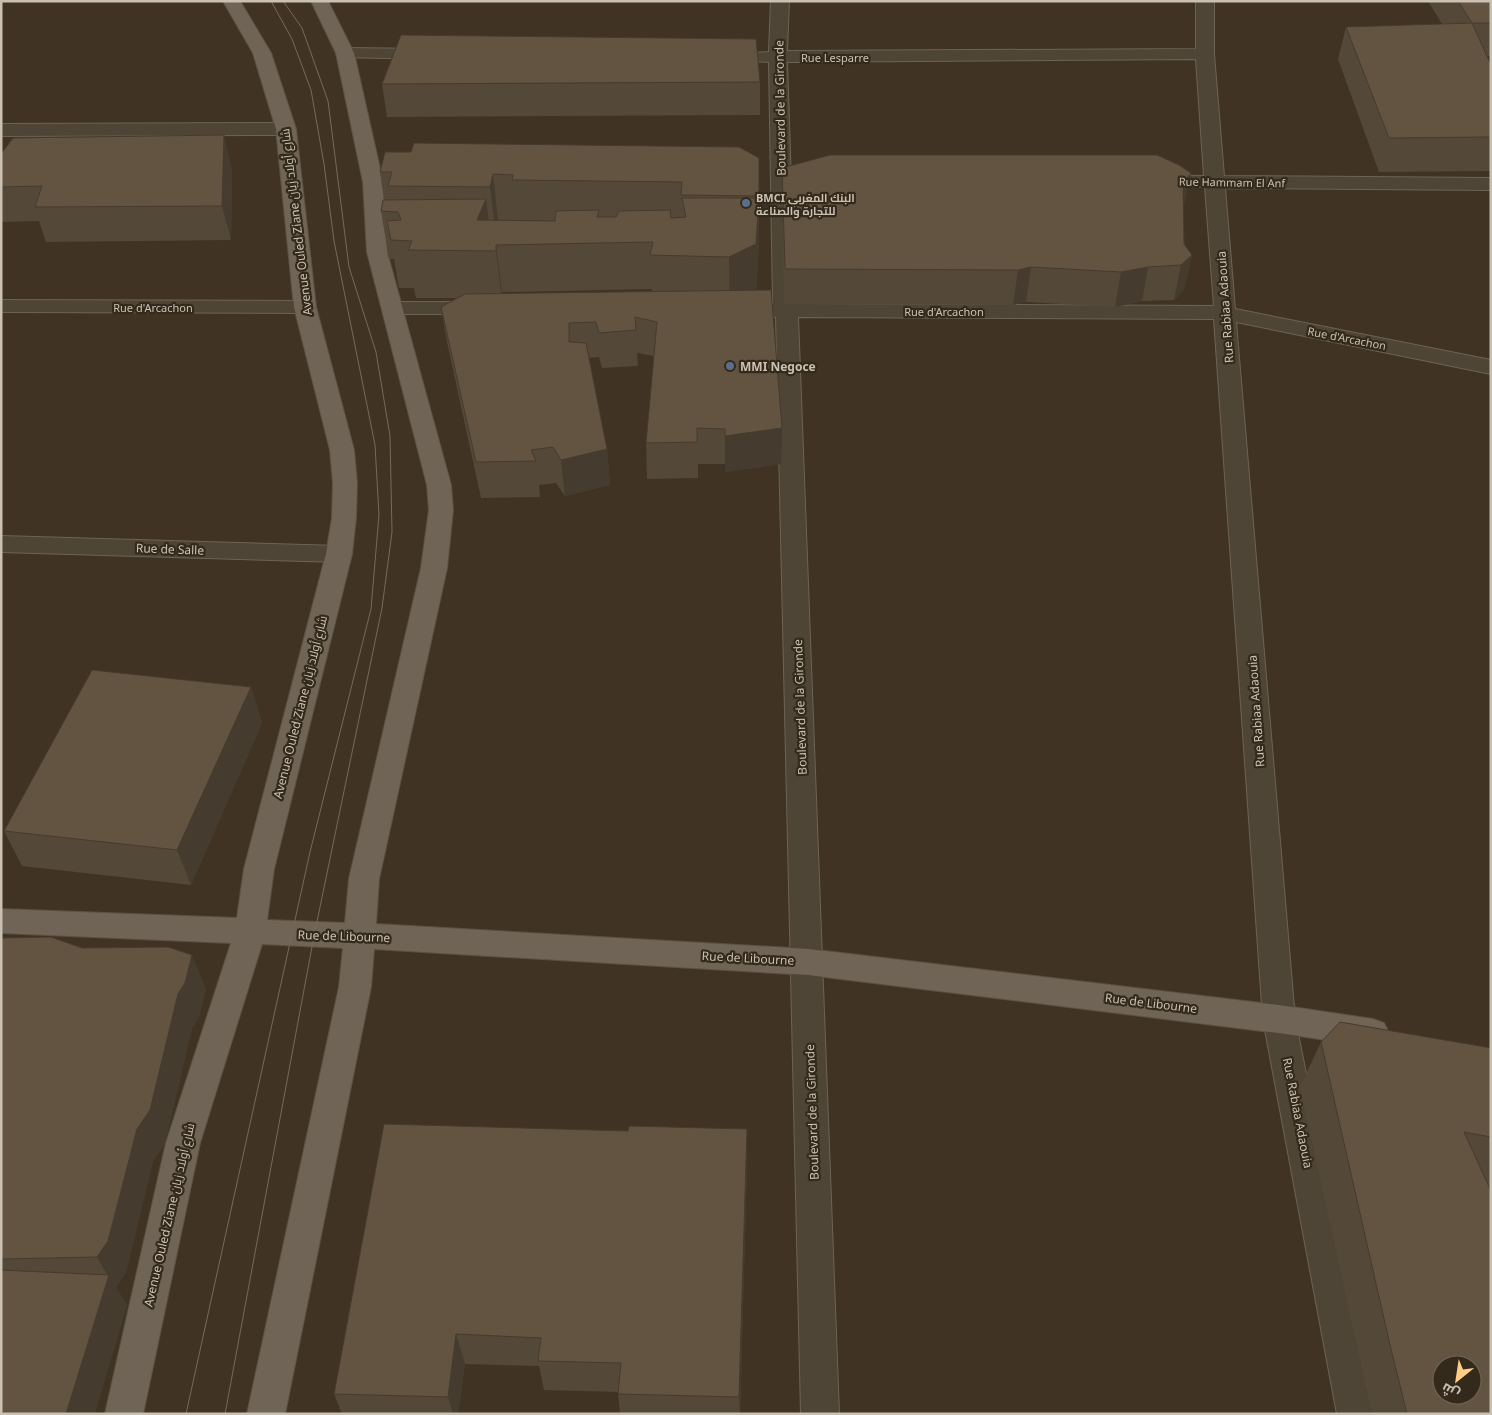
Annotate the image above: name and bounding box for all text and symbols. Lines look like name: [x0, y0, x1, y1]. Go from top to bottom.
street label: Boulevard de la Gironde: [770, 40, 790, 176]
street label: Rue Lesparre: [801, 50, 869, 65]
street label: Avenue Ouled Ziane شارع أولاد زيان: [276, 128, 316, 316]
street label: Rue Hammam El Anf: [1179, 174, 1287, 190]
place label: BMCI البنك المغربي للتجارة والصناعة: [756, 190, 855, 219]
marker: BMCI البنك المغربي للتجارة والصناعة: [740, 197, 752, 209]
street label: Rue Rabiaa Adaouia: [1213, 250, 1237, 364]
street label: Rue d'Arcachon: [113, 300, 193, 315]
street label: Rue d'Arcachon: [904, 304, 984, 319]
street label: Rue d'Arcachon: [1307, 323, 1387, 353]
place label: MMI Negoce: [740, 358, 816, 375]
marker: MMI Negoce: [724, 360, 736, 372]
street label: Rue de Salle: [136, 539, 205, 559]
street label: Avenue Ouled Ziane شارع أولاد زيان: [269, 614, 331, 800]
street label: Boulevard de la Gironde: [789, 639, 811, 775]
street label: Rue Rabiaa Adaouia: [1244, 654, 1268, 768]
street label: Rue de Libourne: [297, 926, 391, 946]
street label: Rue de Libourne: [701, 947, 795, 969]
street label: Rue de Libourne: [1104, 989, 1198, 1017]
street label: Boulevard de la Gironde: [801, 1044, 823, 1180]
street label: Rue Rabiaa Adaouia: [1279, 1056, 1317, 1170]
street label: Avenue Ouled Ziane شارع أولاد زيان: [140, 1121, 198, 1309]
north arrow: [1432, 1355, 1482, 1405]
text: ش: [1438, 1379, 1463, 1404]

